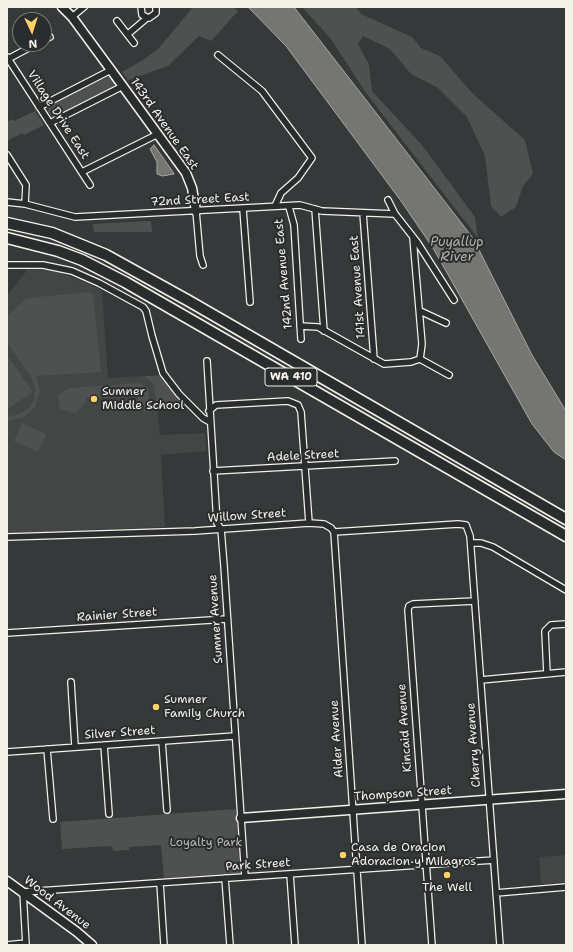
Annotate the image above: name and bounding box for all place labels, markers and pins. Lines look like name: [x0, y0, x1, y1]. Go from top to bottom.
place label: Sumner Middle School: [102, 385, 184, 413]
marker: Sumner Middle School: [89, 394, 99, 404]
place label: Sumner Family Church: [164, 693, 245, 721]
marker: Sumner Family Church: [151, 702, 161, 712]
place label: Casa de Oracion Adoracion y Milagros: [351, 841, 476, 869]
marker: Casa de Oracion Adoracion y Milagros: [338, 850, 348, 860]
marker: The Well: [442, 870, 452, 880]
place label: The Well: [422, 881, 472, 895]

